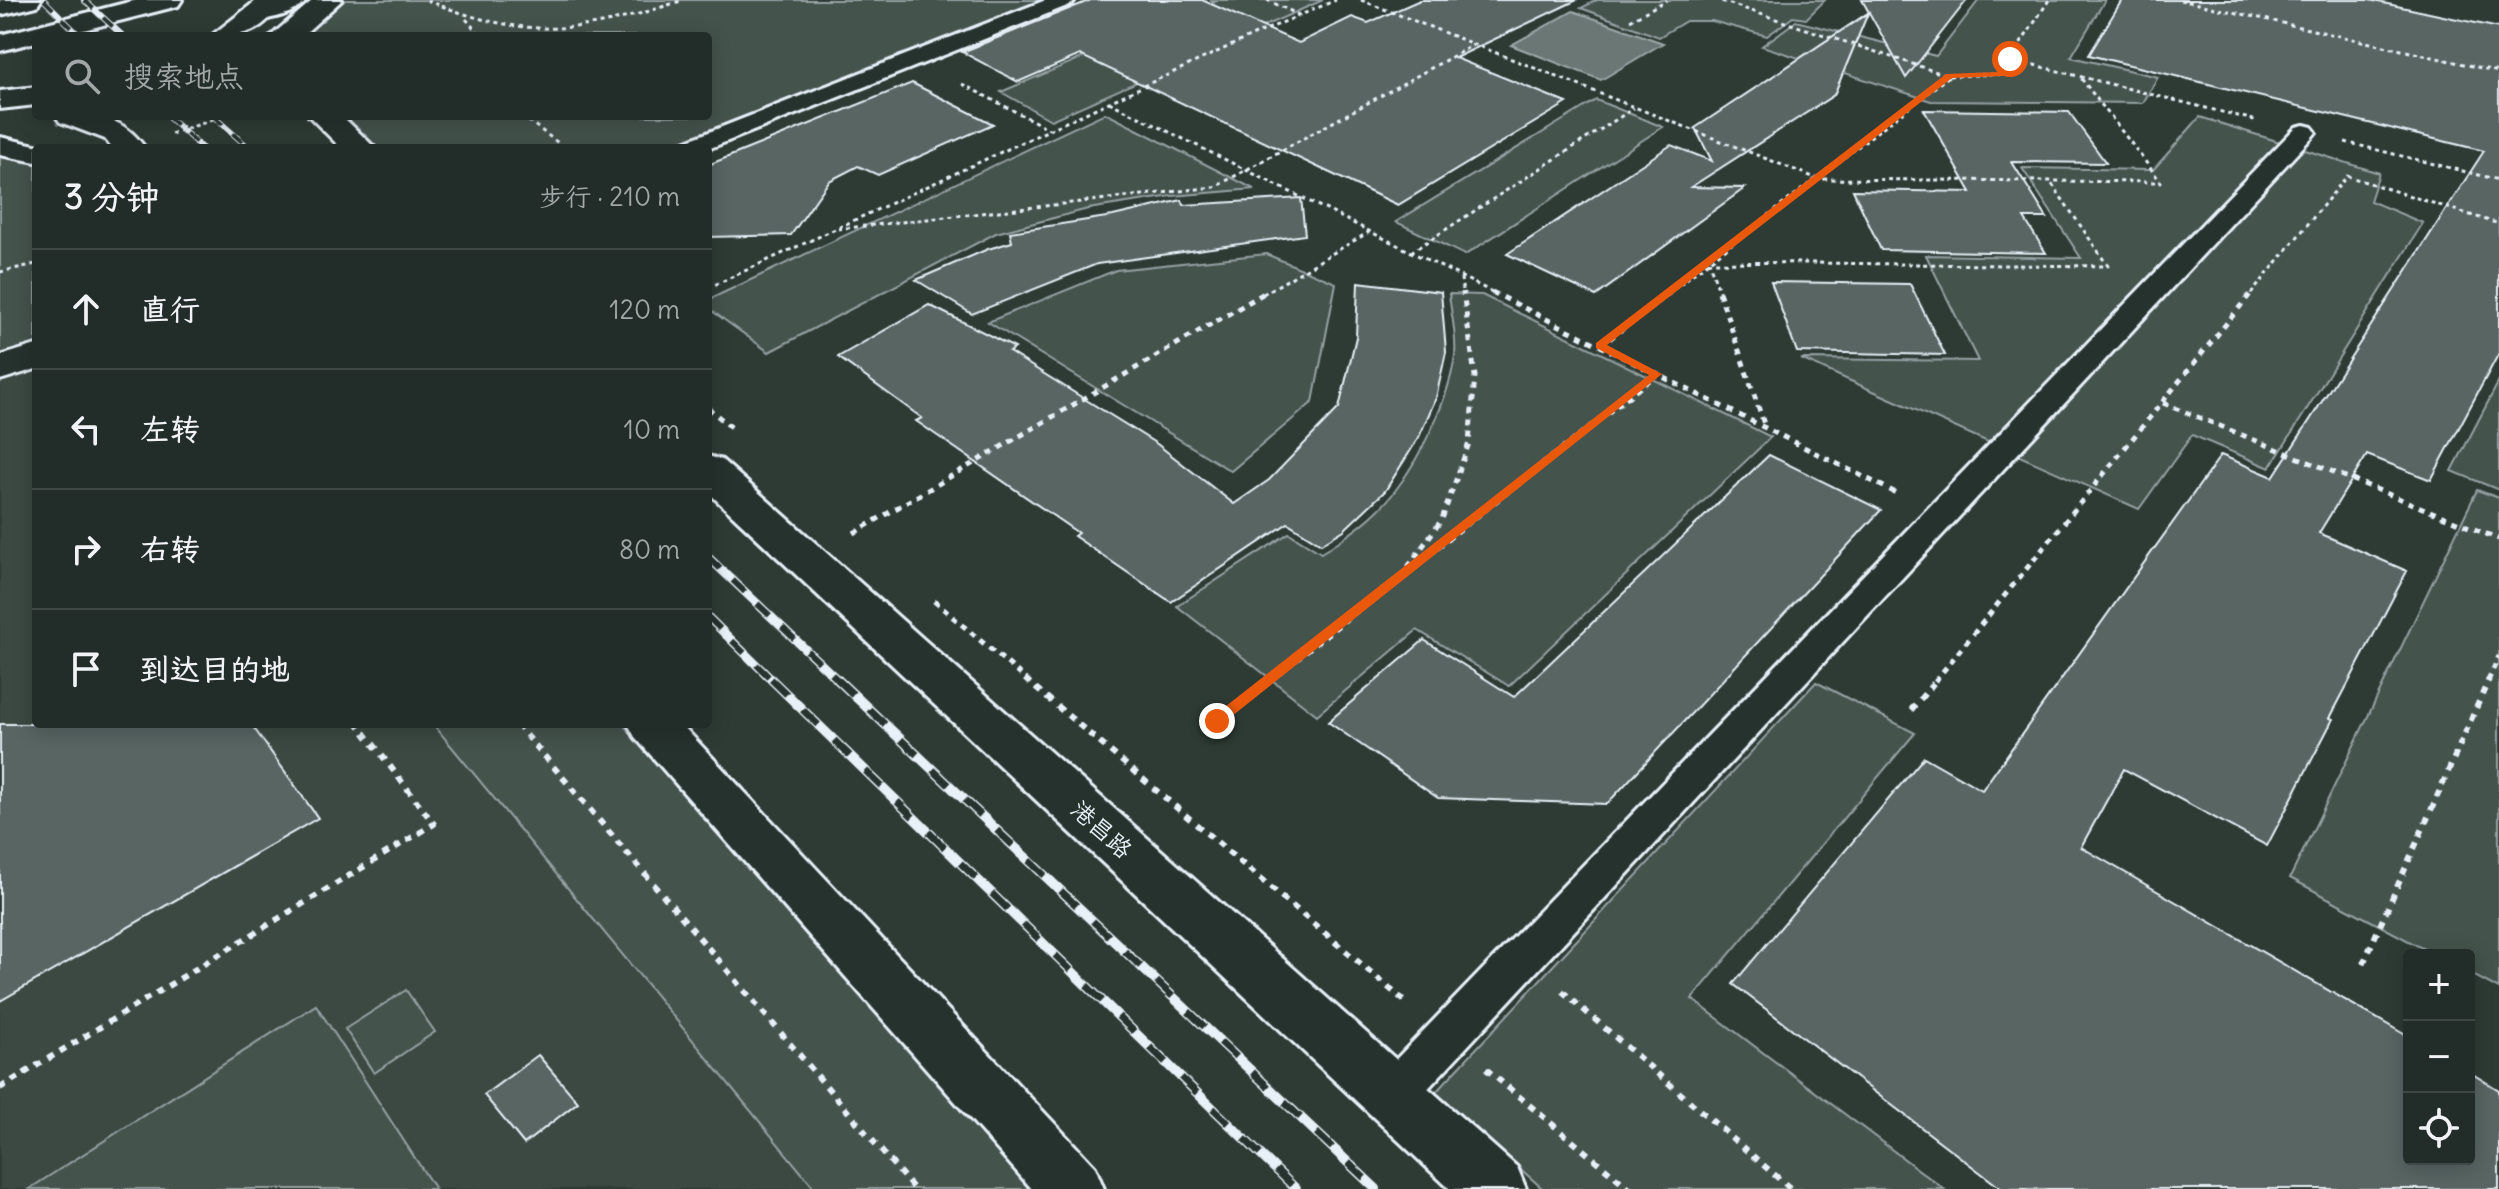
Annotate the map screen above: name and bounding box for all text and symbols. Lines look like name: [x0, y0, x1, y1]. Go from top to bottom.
search box: [32, 32, 712, 120]
route start: [1992, 41, 2028, 77]
icon: search: [60, 54, 104, 98]
text: 搜索地点: [124, 57, 244, 95]
text: 3 分钟: [64, 175, 159, 218]
text: 步行 · 210 m: [539, 180, 680, 213]
icon: ahead: [64, 287, 108, 331]
text: 直行: [140, 290, 200, 328]
text: 120 m: [609, 293, 680, 326]
icon: left: [64, 407, 108, 451]
text: 左转: [140, 410, 200, 448]
text: 10 m: [624, 413, 680, 446]
icon: right: [64, 527, 108, 571]
text: 右转: [140, 530, 200, 568]
text: 80 m: [619, 533, 680, 566]
icon: arrive: [64, 647, 108, 691]
text: 到达目的地: [140, 650, 290, 688]
route end: [1199, 703, 1235, 739]
street label: 港昌路: [1065, 794, 1139, 864]
map controls: [2403, 949, 2475, 1165]
button: +: [2403, 949, 2475, 1021]
button: −: [2403, 1021, 2475, 1093]
button: locate: [2403, 1093, 2475, 1165]

